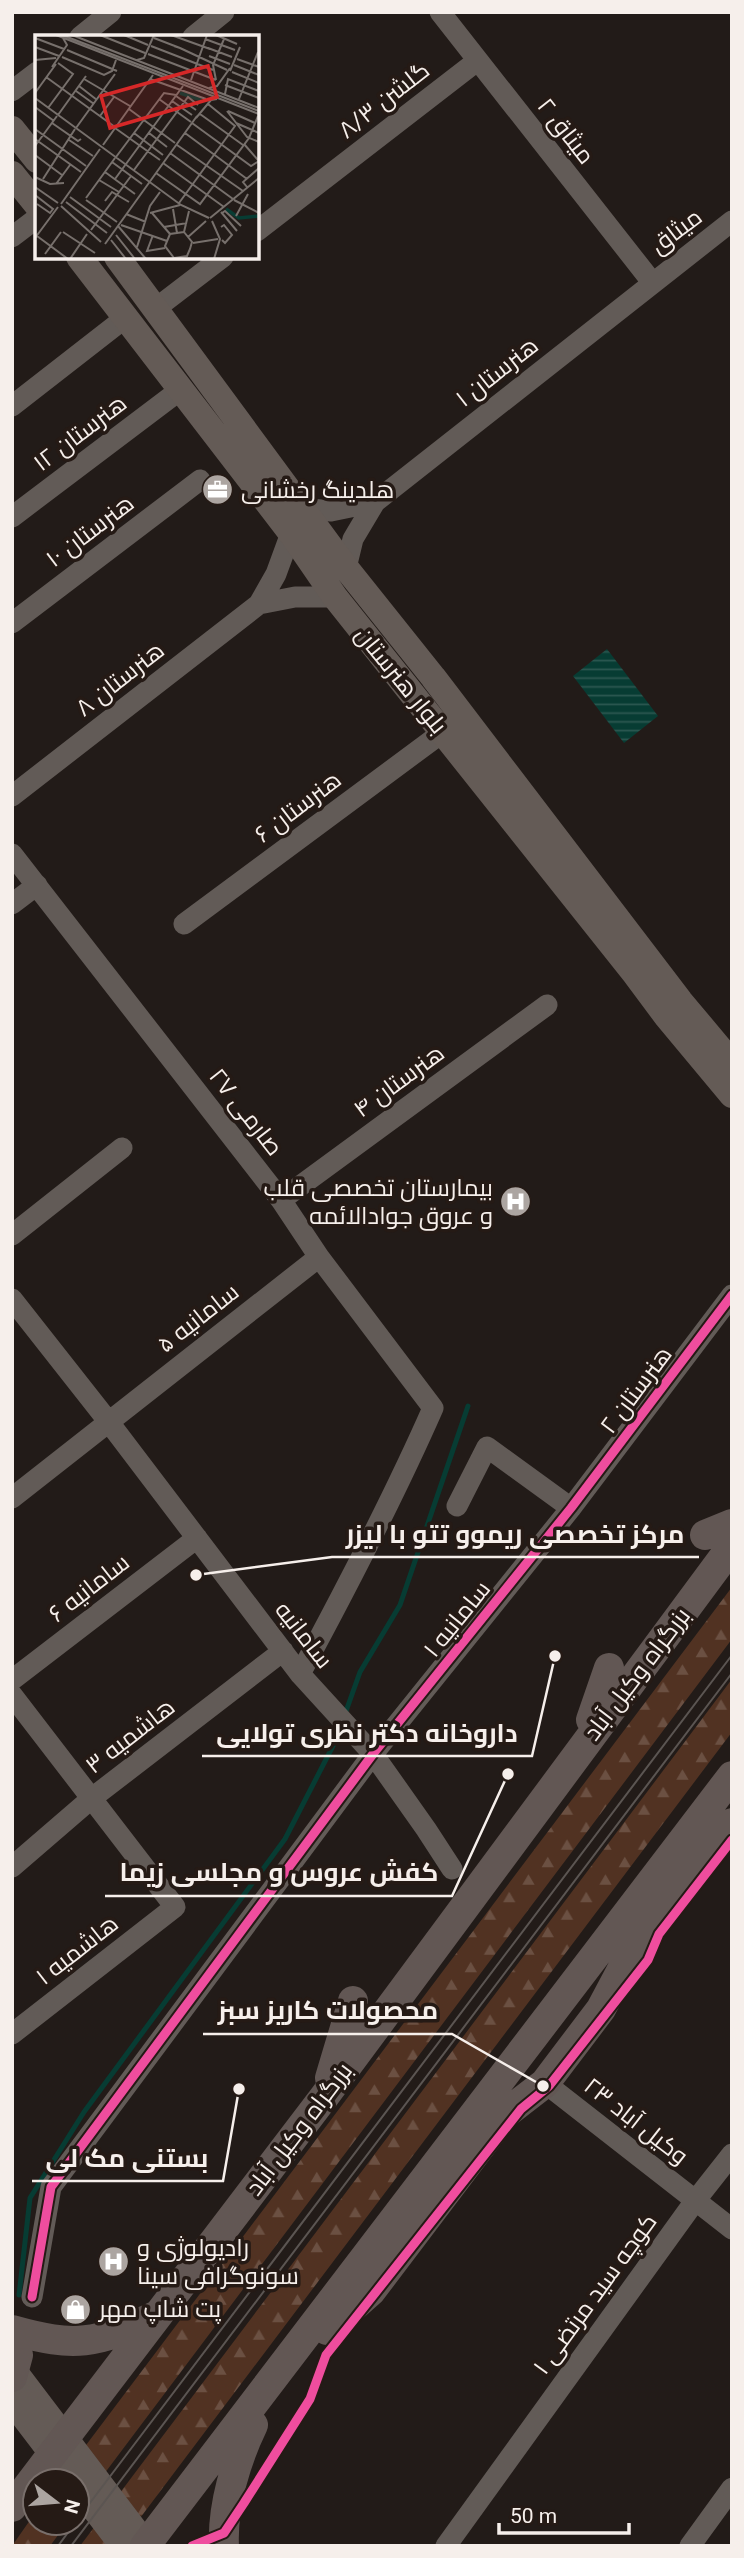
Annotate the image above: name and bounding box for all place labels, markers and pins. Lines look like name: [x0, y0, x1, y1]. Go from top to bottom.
office icon: هلدینگ رخشانی: [201, 473, 235, 507]
place label: هلدینگ رخشانی: [241, 476, 394, 504]
place label: بیمارستان تخصصی قلب و عروق جوادالائمه: [263, 1174, 493, 1231]
hospital icon: بیمارستان تخصصی قلب و عروق جوادالائمه: [499, 1185, 533, 1219]
callout: مرکز تخصصی ریموو تتو با لیزر: [332, 1510, 699, 1557]
callout: داروخانه دکتر نظری تولایی: [202, 1709, 532, 1756]
callout: کفش عروس و مجلسی زیما: [105, 1849, 452, 1896]
callout: محصولات کاریز سبز: [203, 1987, 452, 2034]
callout: بستنی مک لی: [32, 2134, 223, 2181]
place label: رادیولوژی و سونوگرافی سینا: [137, 2234, 299, 2290]
hospital icon: رادیولوژی و سونوگرافی سینا: [97, 2245, 131, 2279]
shop icon: پت شاپ مهر: [59, 2292, 93, 2326]
place label: پت شاپ مهر: [97, 2295, 222, 2325]

